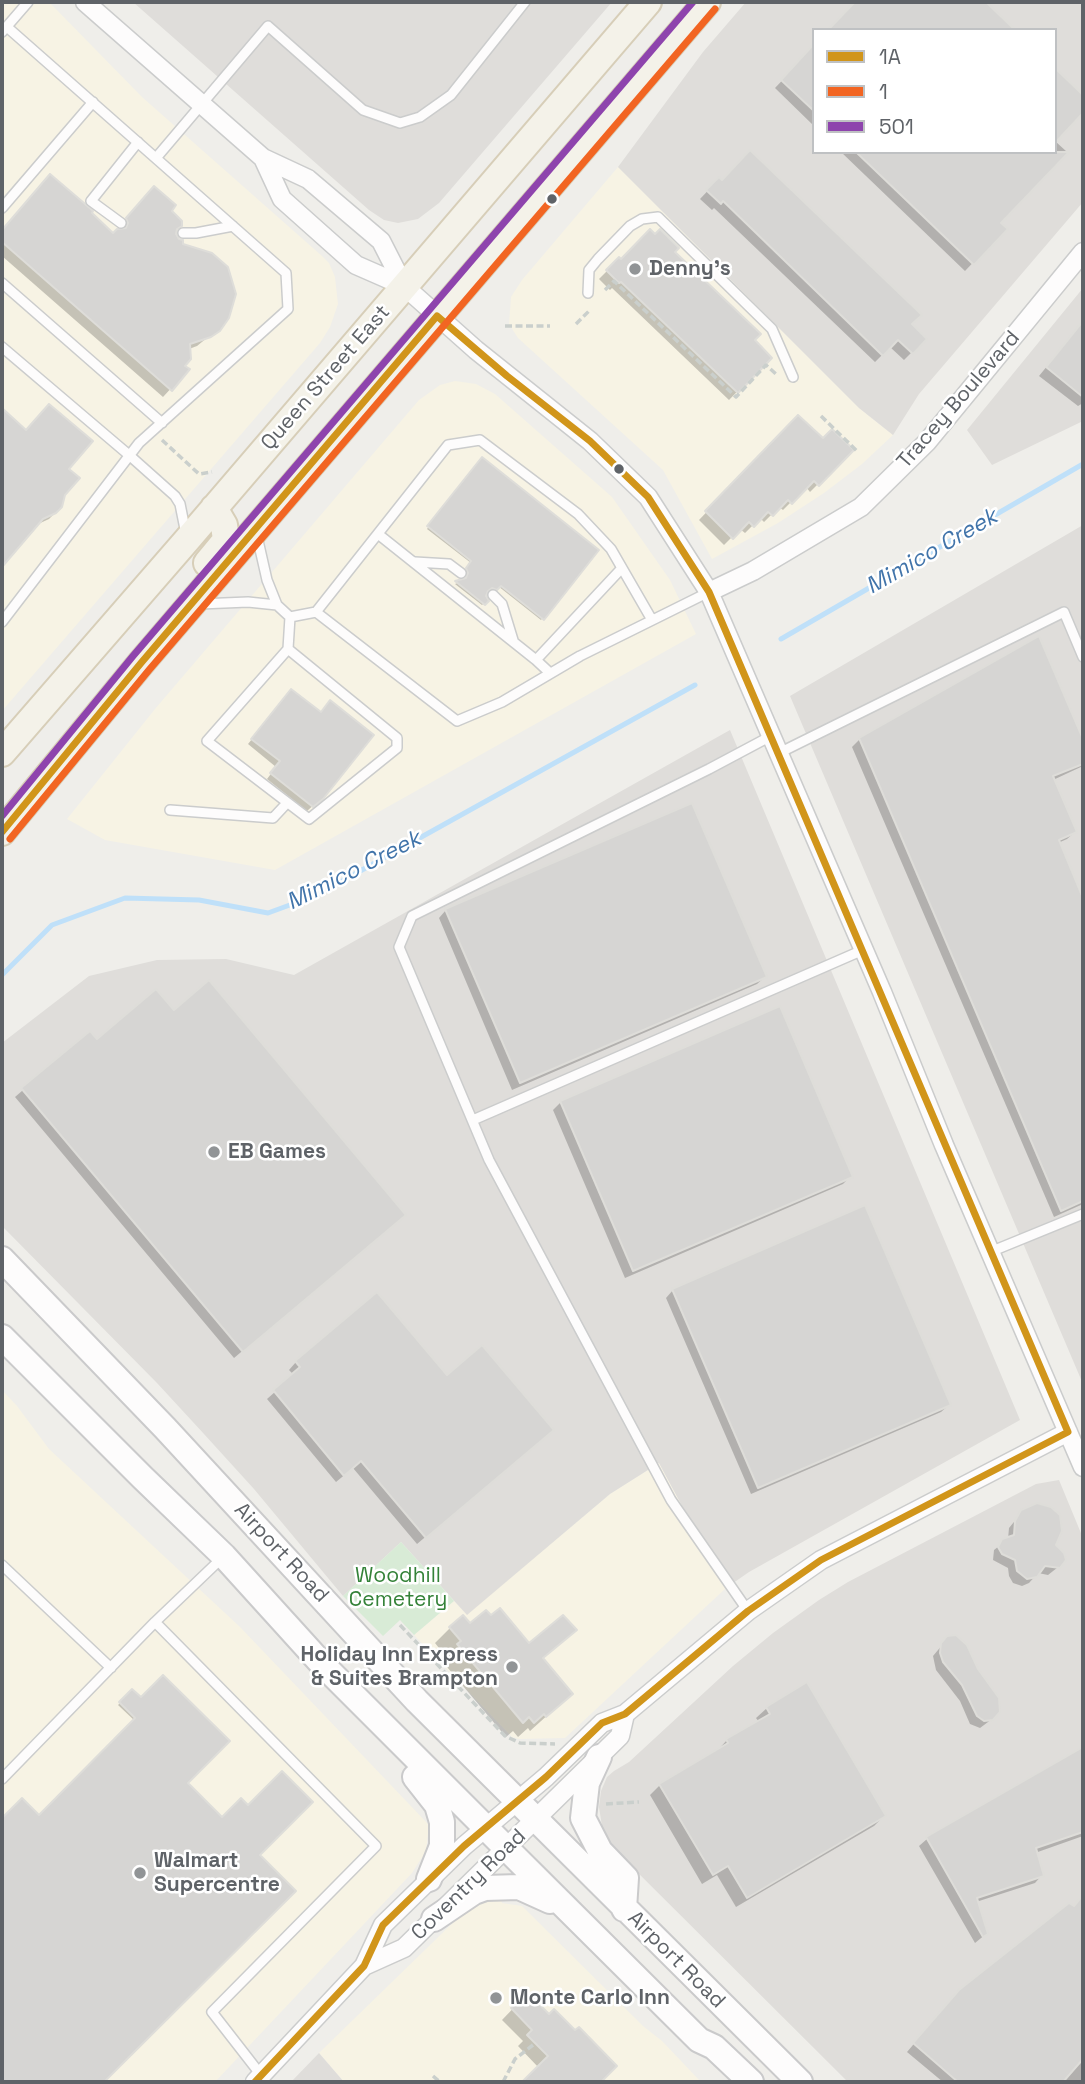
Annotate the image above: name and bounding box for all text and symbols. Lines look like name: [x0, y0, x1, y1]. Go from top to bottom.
legend: [812, 28, 1057, 154]
text: 1A: [879, 43, 901, 70]
text: 1: [879, 78, 888, 105]
text: 501: [879, 113, 914, 140]
unlabelled marker: [545, 192, 559, 206]
place label: Denny's: [649, 256, 731, 282]
marker: Denny's: [627, 261, 643, 277]
street label: Queen Street East: [256, 300, 396, 456]
street label: Tracey Boulevard: [892, 326, 1026, 474]
unlabelled marker: [612, 462, 626, 476]
water label: Mimico Creek: [861, 503, 1003, 601]
water label: Mimico Creek: [282, 825, 426, 917]
place label: EB Games: [228, 1139, 326, 1165]
marker: EB Games: [206, 1144, 222, 1160]
street label: Airport Road: [228, 1498, 334, 1608]
park label: Woodhill Cemetery: [349, 1563, 447, 1613]
place label: Holiday Inn Express & Suites Brampton: [300, 1642, 498, 1692]
marker: Holiday Inn Express & Suites Brampton: [504, 1659, 520, 1675]
street label: Coventry Road: [407, 1824, 531, 1946]
place label: Walmart Supercentre: [154, 1848, 280, 1898]
marker: Walmart Supercentre: [132, 1865, 148, 1881]
street label: Airport Road: [622, 1906, 730, 2014]
place label: Monte Carlo Inn: [510, 1985, 670, 2011]
marker: Monte Carlo Inn: [488, 1990, 504, 2006]

